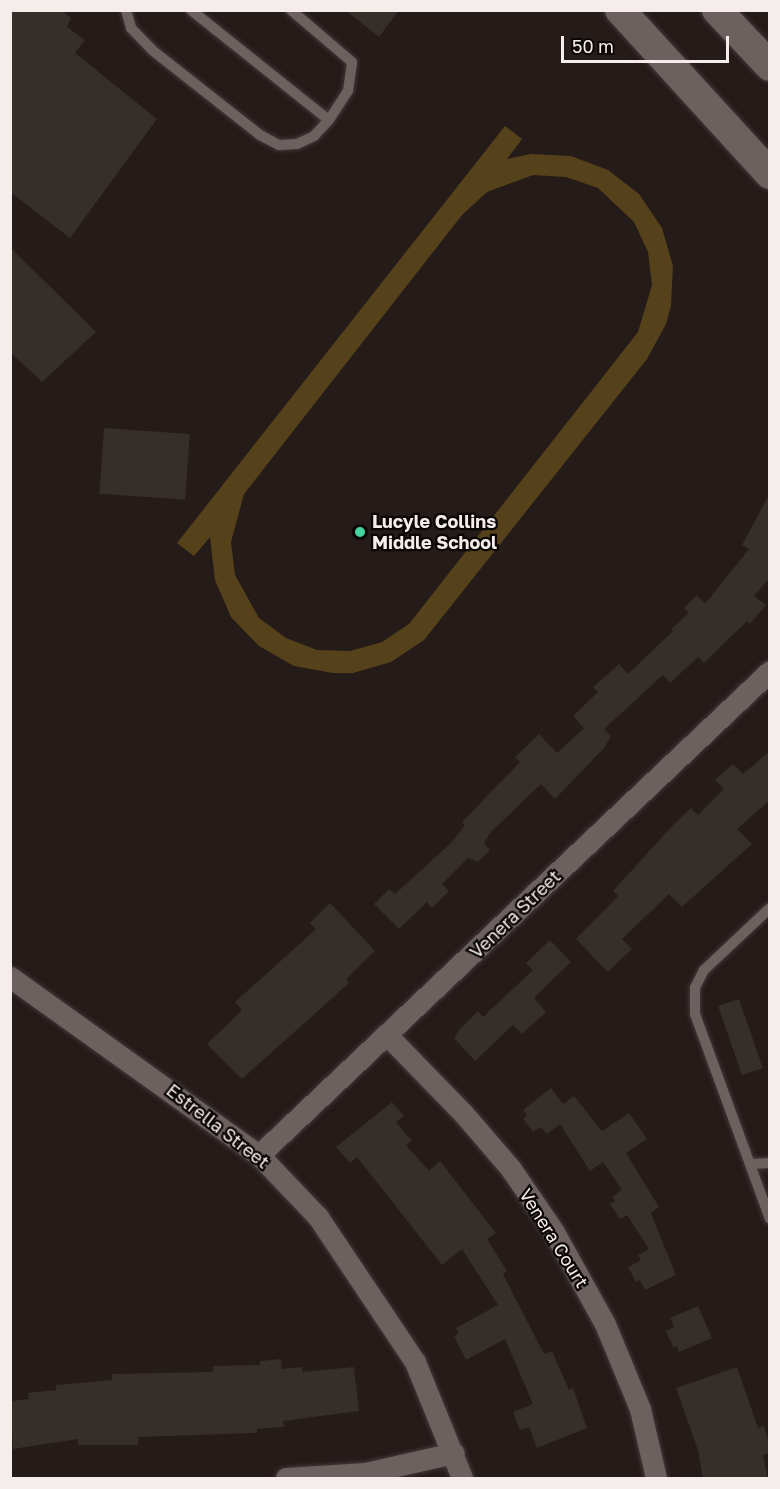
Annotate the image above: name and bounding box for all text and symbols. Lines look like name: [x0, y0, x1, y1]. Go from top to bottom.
scale bar: [564, 24, 732, 62]
text: 50 m: [572, 35, 614, 57]
place label: Lucyle Collins Middle School: [372, 511, 497, 554]
marker: Lucyle Collins Middle School: [353, 525, 367, 539]
street label: Venera Street: [465, 865, 565, 963]
street label: Estrella Street: [162, 1079, 274, 1173]
street label: Venera Court: [515, 1184, 593, 1292]

